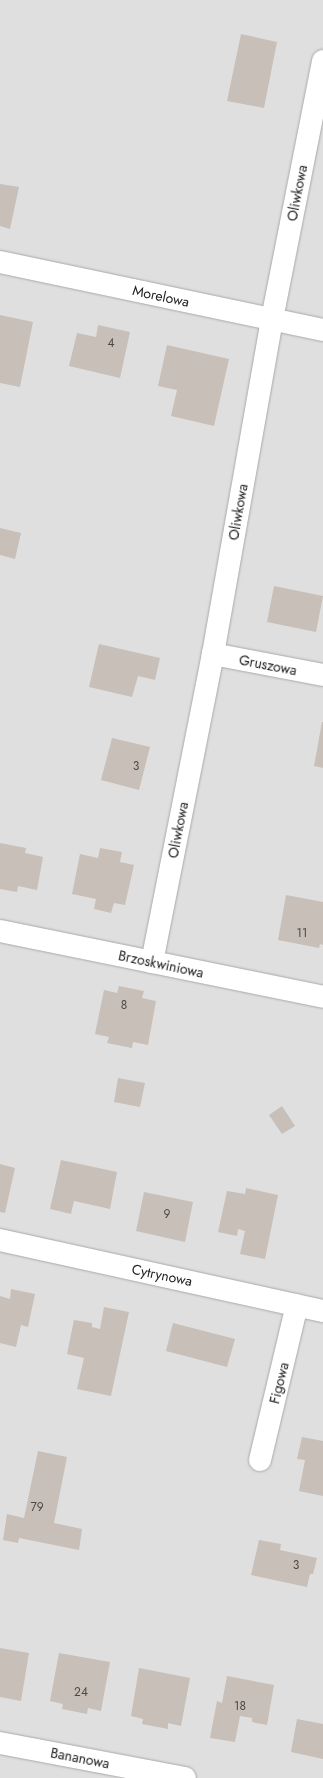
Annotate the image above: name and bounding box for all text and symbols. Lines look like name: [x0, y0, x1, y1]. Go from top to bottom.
street label: Oliwkowa: [283, 163, 311, 223]
street label: Morelowa: [131, 282, 191, 310]
house number: 4: [108, 337, 114, 351]
street label: Oliwkowa: [225, 482, 251, 542]
street label: Gruszowa: [238, 651, 298, 679]
house number: 3: [133, 760, 139, 774]
street label: Oliwkowa: [164, 800, 192, 860]
house number: 11: [297, 927, 307, 941]
street label: Brzoskwiniowa: [117, 947, 205, 981]
house number: 8: [121, 999, 127, 1013]
house number: 9: [164, 1208, 170, 1222]
street label: Cytrynowa: [130, 1260, 194, 1290]
street label: Figowa: [266, 1360, 292, 1406]
house number: 79: [30, 1501, 44, 1515]
house number: 3: [293, 1559, 299, 1573]
house number: 24: [74, 1686, 88, 1700]
house number: 18: [234, 1700, 246, 1714]
street label: Bananowa: [49, 1744, 111, 1772]

